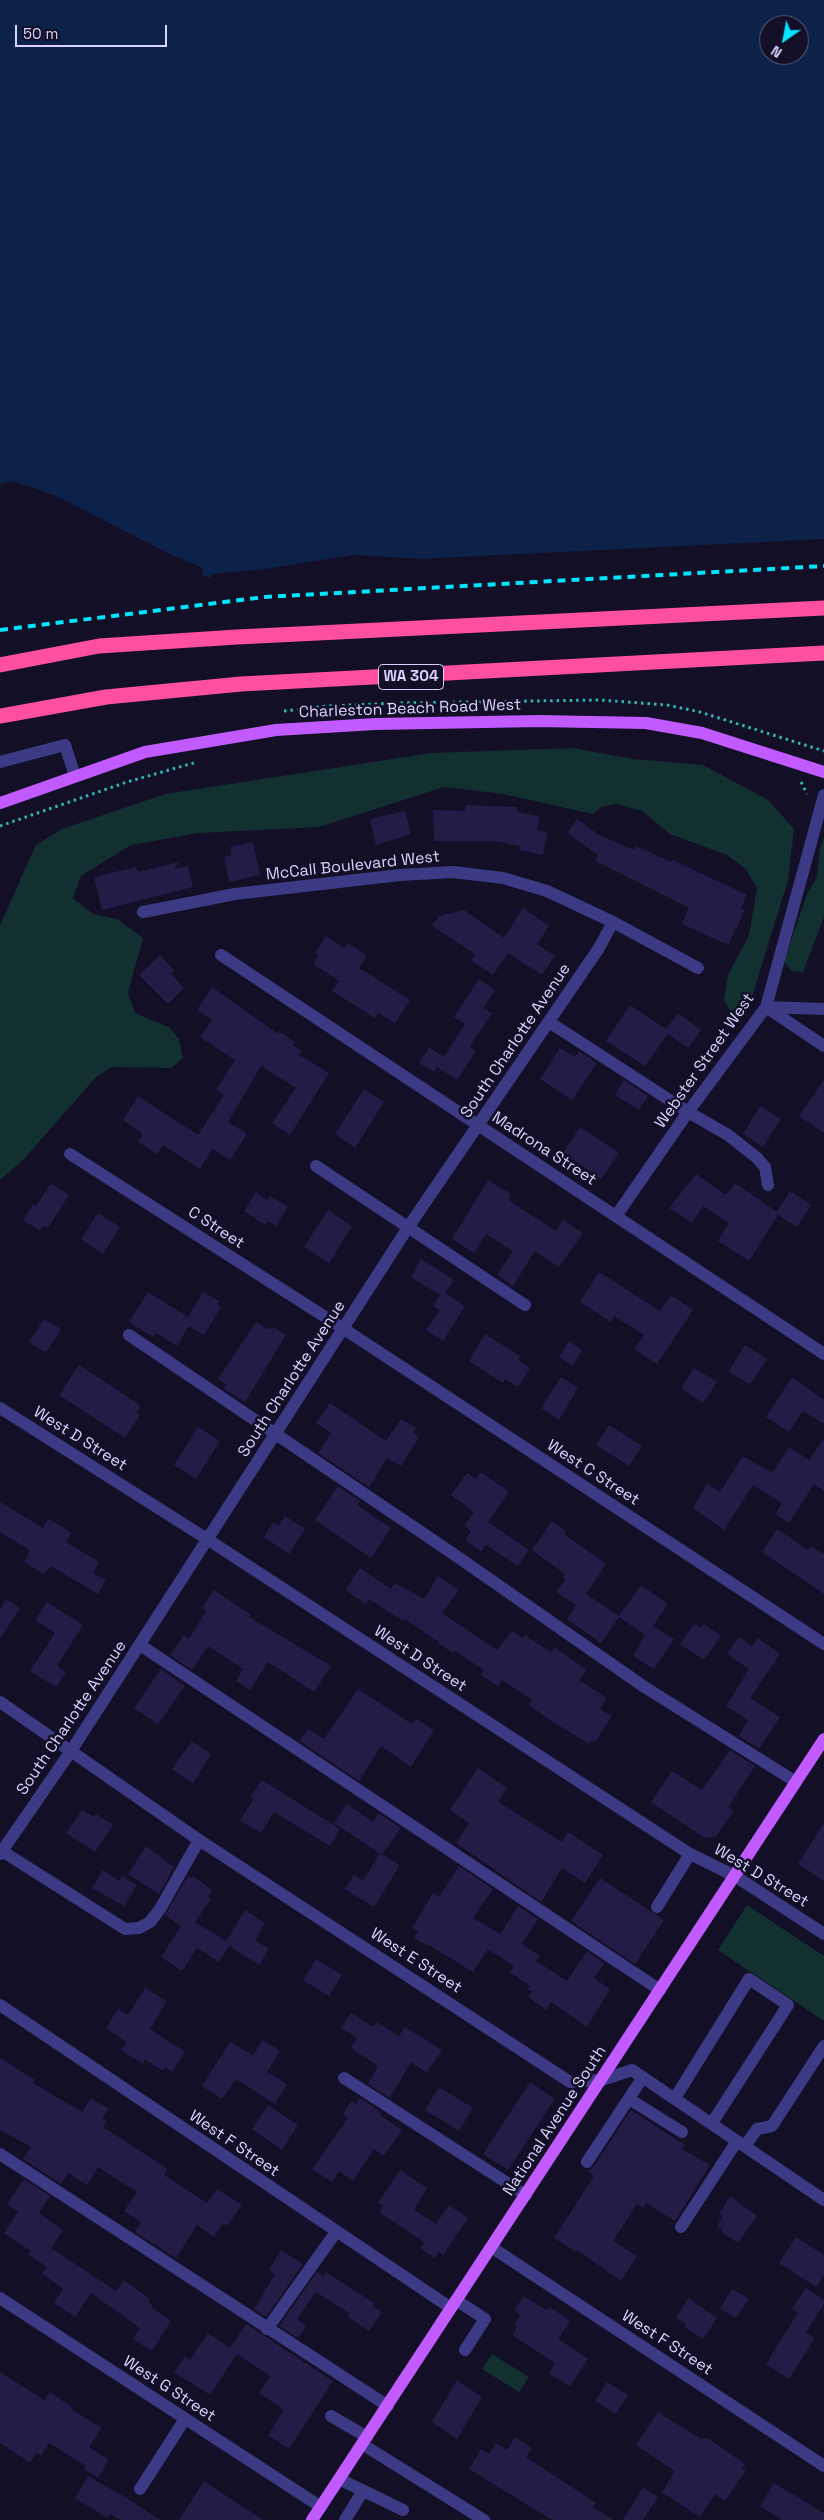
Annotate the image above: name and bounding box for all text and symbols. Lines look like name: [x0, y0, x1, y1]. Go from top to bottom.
scale bar: [18, 15, 170, 47]
north arrow: [759, 15, 809, 65]
text: 50 m: [23, 24, 58, 43]
text: N: [768, 42, 785, 62]
road number: WA 304: [378, 664, 444, 690]
street label: Charleston Beach Road West: [298, 696, 522, 722]
street label: McCall Boulevard West: [265, 847, 441, 885]
street label: South Charlotte Avenue: [457, 960, 575, 1122]
street label: Webster Street West: [651, 990, 759, 1132]
street label: Madrona Street: [488, 1108, 600, 1190]
street label: C Street: [184, 1203, 248, 1253]
street label: South Charlotte Avenue: [234, 1297, 350, 1461]
street label: West D Street: [30, 1403, 130, 1475]
street label: West C Street: [543, 1436, 643, 1510]
street label: West D Street: [370, 1622, 470, 1696]
street label: South Charlotte Avenue: [13, 1637, 131, 1799]
street label: West D Street: [710, 1840, 812, 1912]
street label: West E Street: [367, 1924, 465, 1998]
street label: National Avenue South: [499, 2042, 611, 2200]
street label: West F Street: [185, 2107, 283, 2181]
street label: West F Street: [618, 2306, 716, 2380]
street label: West G Street: [119, 2352, 219, 2426]

